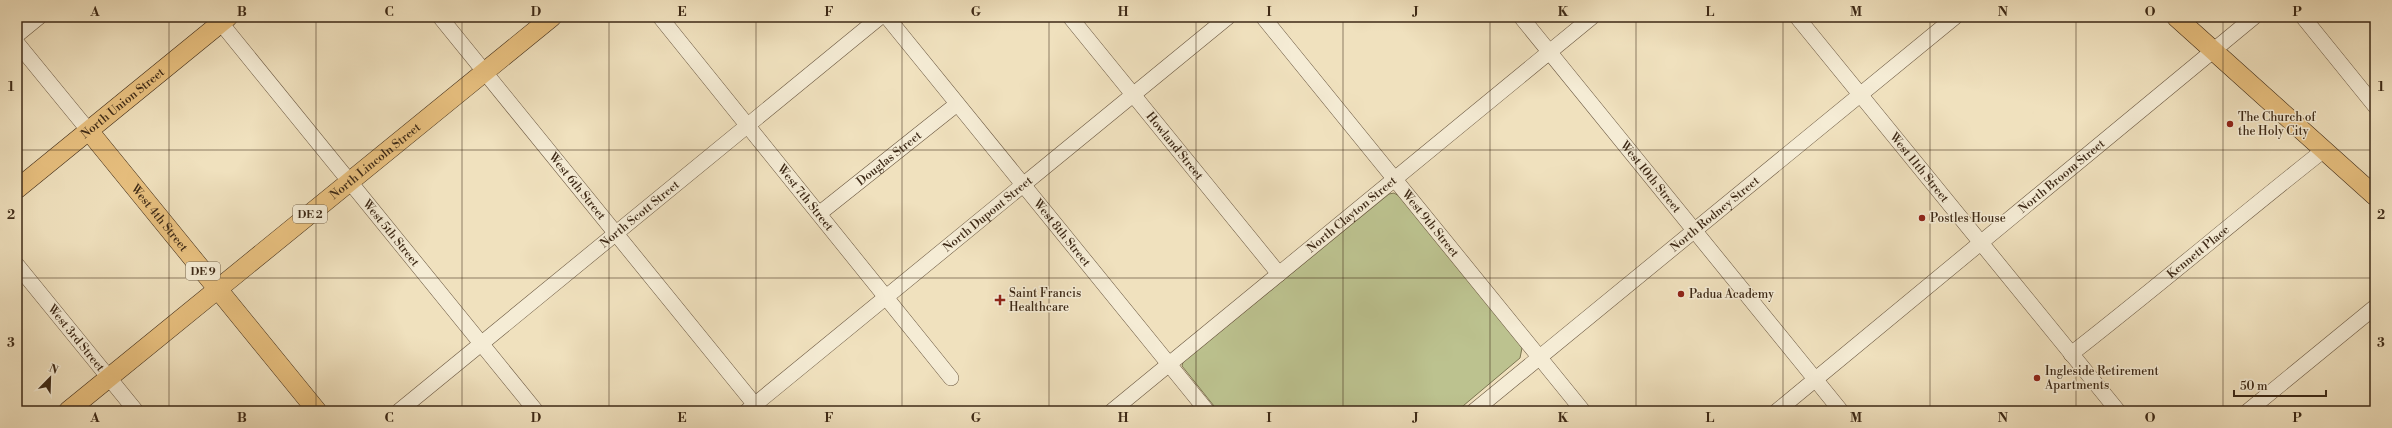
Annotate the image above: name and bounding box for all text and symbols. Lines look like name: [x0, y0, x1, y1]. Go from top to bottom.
text: A: [89, 4, 100, 20]
text: B: [237, 4, 247, 20]
text: C: [384, 4, 394, 20]
text: D: [531, 4, 541, 20]
text: E: [677, 4, 687, 20]
text: F: [824, 4, 834, 20]
text: G: [971, 4, 982, 20]
text: H: [1118, 4, 1129, 20]
text: I: [1266, 4, 1272, 20]
text: J: [1411, 4, 1419, 20]
text: K: [1558, 4, 1569, 20]
text: L: [1706, 4, 1715, 20]
text: M: [1850, 4, 1862, 20]
text: N: [1998, 4, 2009, 20]
text: O: [2145, 4, 2156, 20]
text: P: [2292, 4, 2302, 20]
street label: North Union Street: [78, 64, 168, 142]
text: 1: [8, 79, 15, 95]
text: 1: [2378, 79, 2385, 95]
street label: Howland Street: [1142, 109, 1207, 184]
place label: The Church of the Holy City: [2238, 110, 2316, 139]
street label: North Lincoln Street: [327, 119, 424, 203]
marker: The Church of the Holy City: [2225, 119, 2235, 129]
street label: Douglas Street: [854, 128, 925, 189]
street label: West 11th Street: [1886, 129, 1952, 206]
street label: North Broom Street: [2016, 136, 2109, 216]
street label: West 10th Street: [1616, 138, 1684, 217]
street label: West 6th Street: [545, 149, 609, 224]
street label: West 7th Street: [773, 161, 837, 235]
street label: North Dupont Street: [940, 173, 1036, 255]
street label: North Clayton Street: [1304, 173, 1401, 256]
street label: North Rodney Street: [1667, 173, 1763, 255]
street label: North Scott Street: [597, 177, 683, 251]
street label: West 4th Street: [127, 181, 192, 255]
street label: West 9th Street: [1398, 186, 1463, 261]
street label: West 5th Street: [359, 196, 423, 270]
street label: West 8th Street: [1029, 196, 1094, 270]
road number: DE 2: [293, 205, 327, 223]
text: 2: [7, 207, 15, 223]
text: 2: [2377, 207, 2385, 223]
place label: Postles House: [1930, 211, 2006, 226]
marker: Postles House: [1917, 213, 1927, 223]
street label: Kennett Place: [2164, 222, 2233, 282]
road number: DE 9: [186, 262, 220, 280]
place label: Saint Francis Healthcare: [1009, 286, 1081, 315]
place label: Padua Academy: [1689, 287, 1774, 302]
marker: Padua Academy: [1676, 289, 1686, 299]
marker: Saint Francis Healthcare: [994, 294, 1006, 306]
street label: West 3rd Street: [44, 301, 108, 375]
text: 3: [7, 335, 15, 351]
text: 3: [2377, 335, 2385, 351]
north arrow: [30, 358, 70, 398]
text: N: [47, 362, 61, 378]
place label: Ingleside Retirement Apartments: [2044, 364, 2159, 393]
scale bar: [2234, 372, 2326, 398]
marker: Ingleside Retirement Apartments: [2032, 373, 2042, 383]
text: 50 m: [2240, 379, 2268, 394]
text: A: [89, 410, 100, 426]
text: B: [237, 410, 247, 426]
text: C: [384, 410, 394, 426]
text: D: [531, 410, 541, 426]
text: E: [677, 410, 687, 426]
text: F: [824, 410, 834, 426]
text: G: [971, 410, 982, 426]
text: H: [1118, 410, 1129, 426]
text: I: [1266, 410, 1272, 426]
text: J: [1411, 410, 1419, 426]
text: K: [1558, 410, 1569, 426]
text: L: [1706, 410, 1715, 426]
text: M: [1850, 410, 1862, 426]
text: N: [1998, 410, 2009, 426]
text: O: [2145, 410, 2156, 426]
text: P: [2292, 410, 2302, 426]

